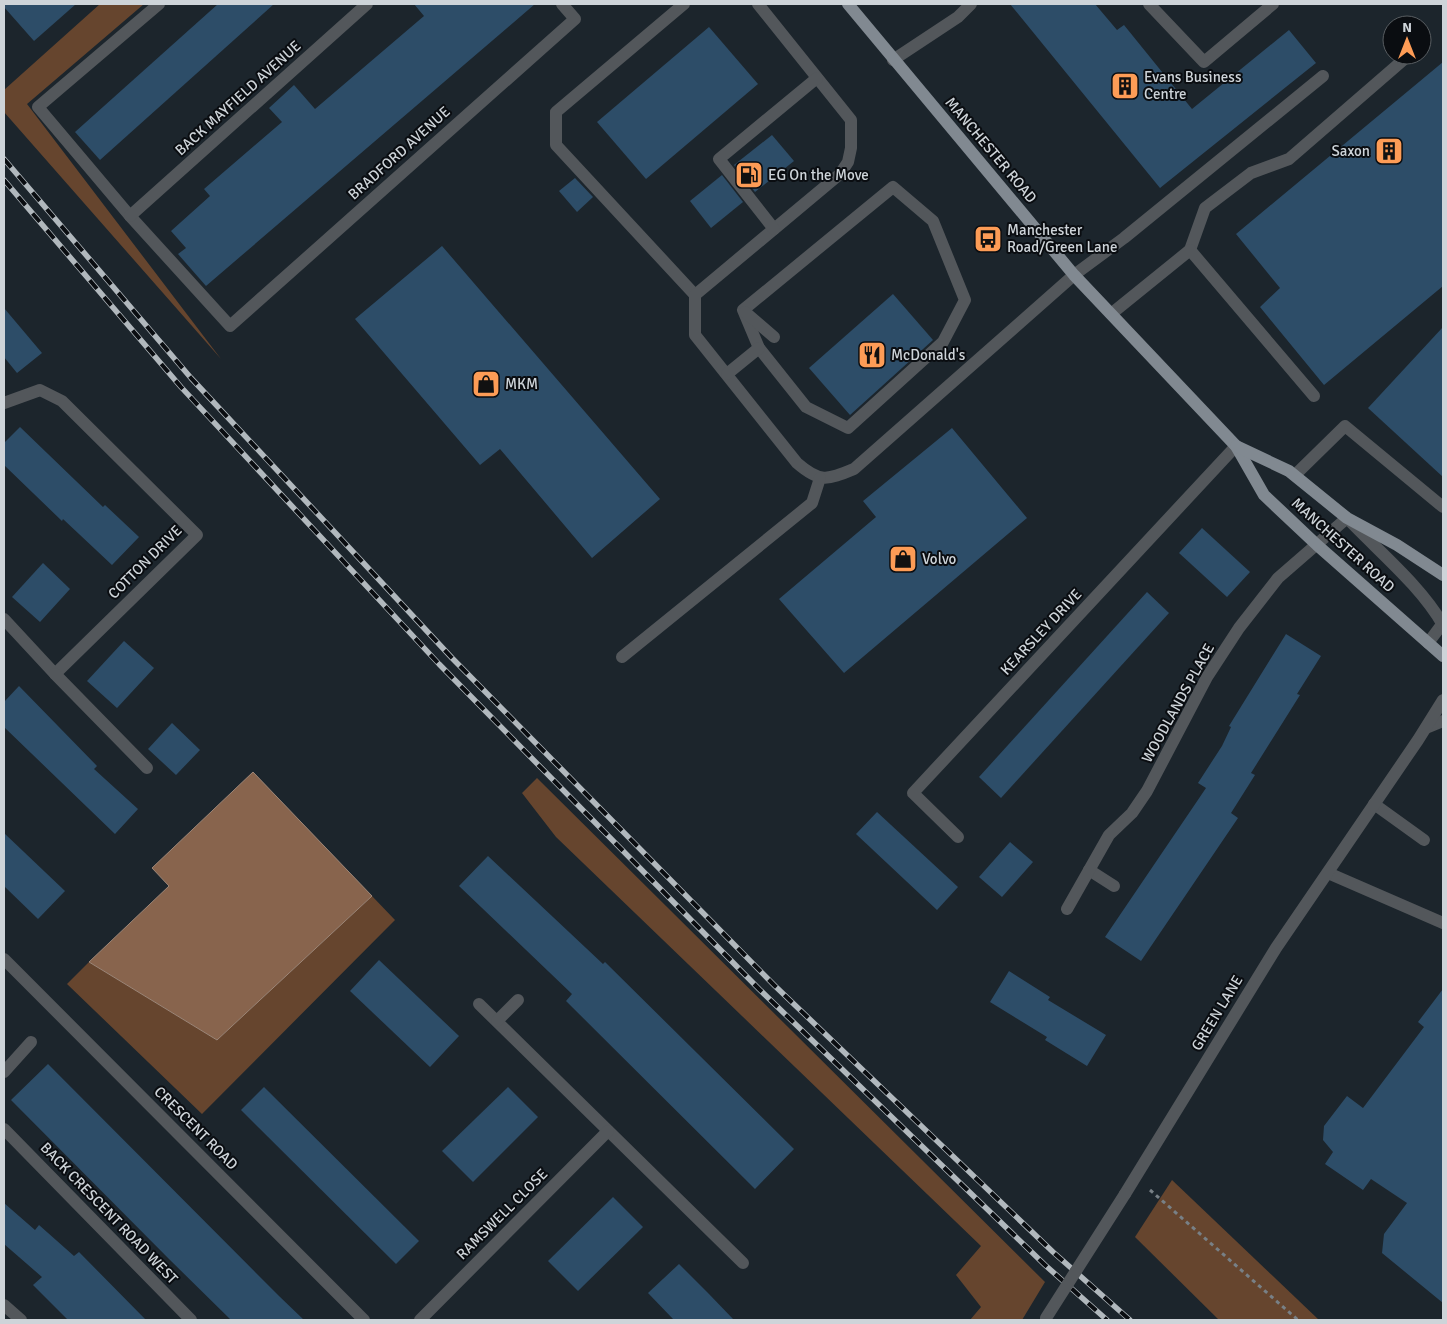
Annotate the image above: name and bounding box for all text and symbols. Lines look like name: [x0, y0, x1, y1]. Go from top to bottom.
north arrow: [1382, 15, 1432, 65]
text: N: [1402, 19, 1412, 36]
street label: BACK MAYFIELD AVENUE: [171, 37, 305, 159]
place label: Evans Business Centre: [1144, 68, 1242, 103]
building icon: Evans Business Centre: [1110, 71, 1140, 101]
street label: MANCHESTER ROAD: [941, 93, 1041, 207]
street label: BRADFORD AVENUE: [344, 103, 454, 203]
building icon: Saxon: [1374, 136, 1404, 166]
place label: Saxon: [1331, 142, 1370, 160]
fuel station icon: EG On the Move: [734, 160, 764, 190]
place label: EG On the Move: [768, 166, 869, 184]
place label: Manchester Road/Green Lane: [1007, 221, 1117, 256]
bus stop icon: Manchester Road/Green Lane: [973, 224, 1003, 254]
restaurant icon: McDonald's: [857, 340, 887, 370]
place label: McDonald's: [891, 346, 966, 364]
shop icon: MKM: [471, 369, 501, 399]
place label: MKM: [505, 375, 538, 393]
street label: MANCHESTER ROAD: [1288, 494, 1398, 596]
street label: COTTON DRIVE: [104, 521, 186, 603]
shop icon: Volvo: [888, 544, 918, 574]
place label: Volvo: [922, 550, 957, 568]
street label: KEARSLEY DRIVE: [996, 585, 1086, 679]
street label: WOODLANDS PLACE: [1138, 640, 1218, 766]
street label: GREEN LANE: [1187, 972, 1247, 1054]
street label: CRESCENT ROAD: [151, 1083, 241, 1173]
street label: BACK CRESCENT ROAD WEST: [37, 1138, 182, 1288]
street label: RAMSWELL CLOSE: [453, 1165, 551, 1263]

